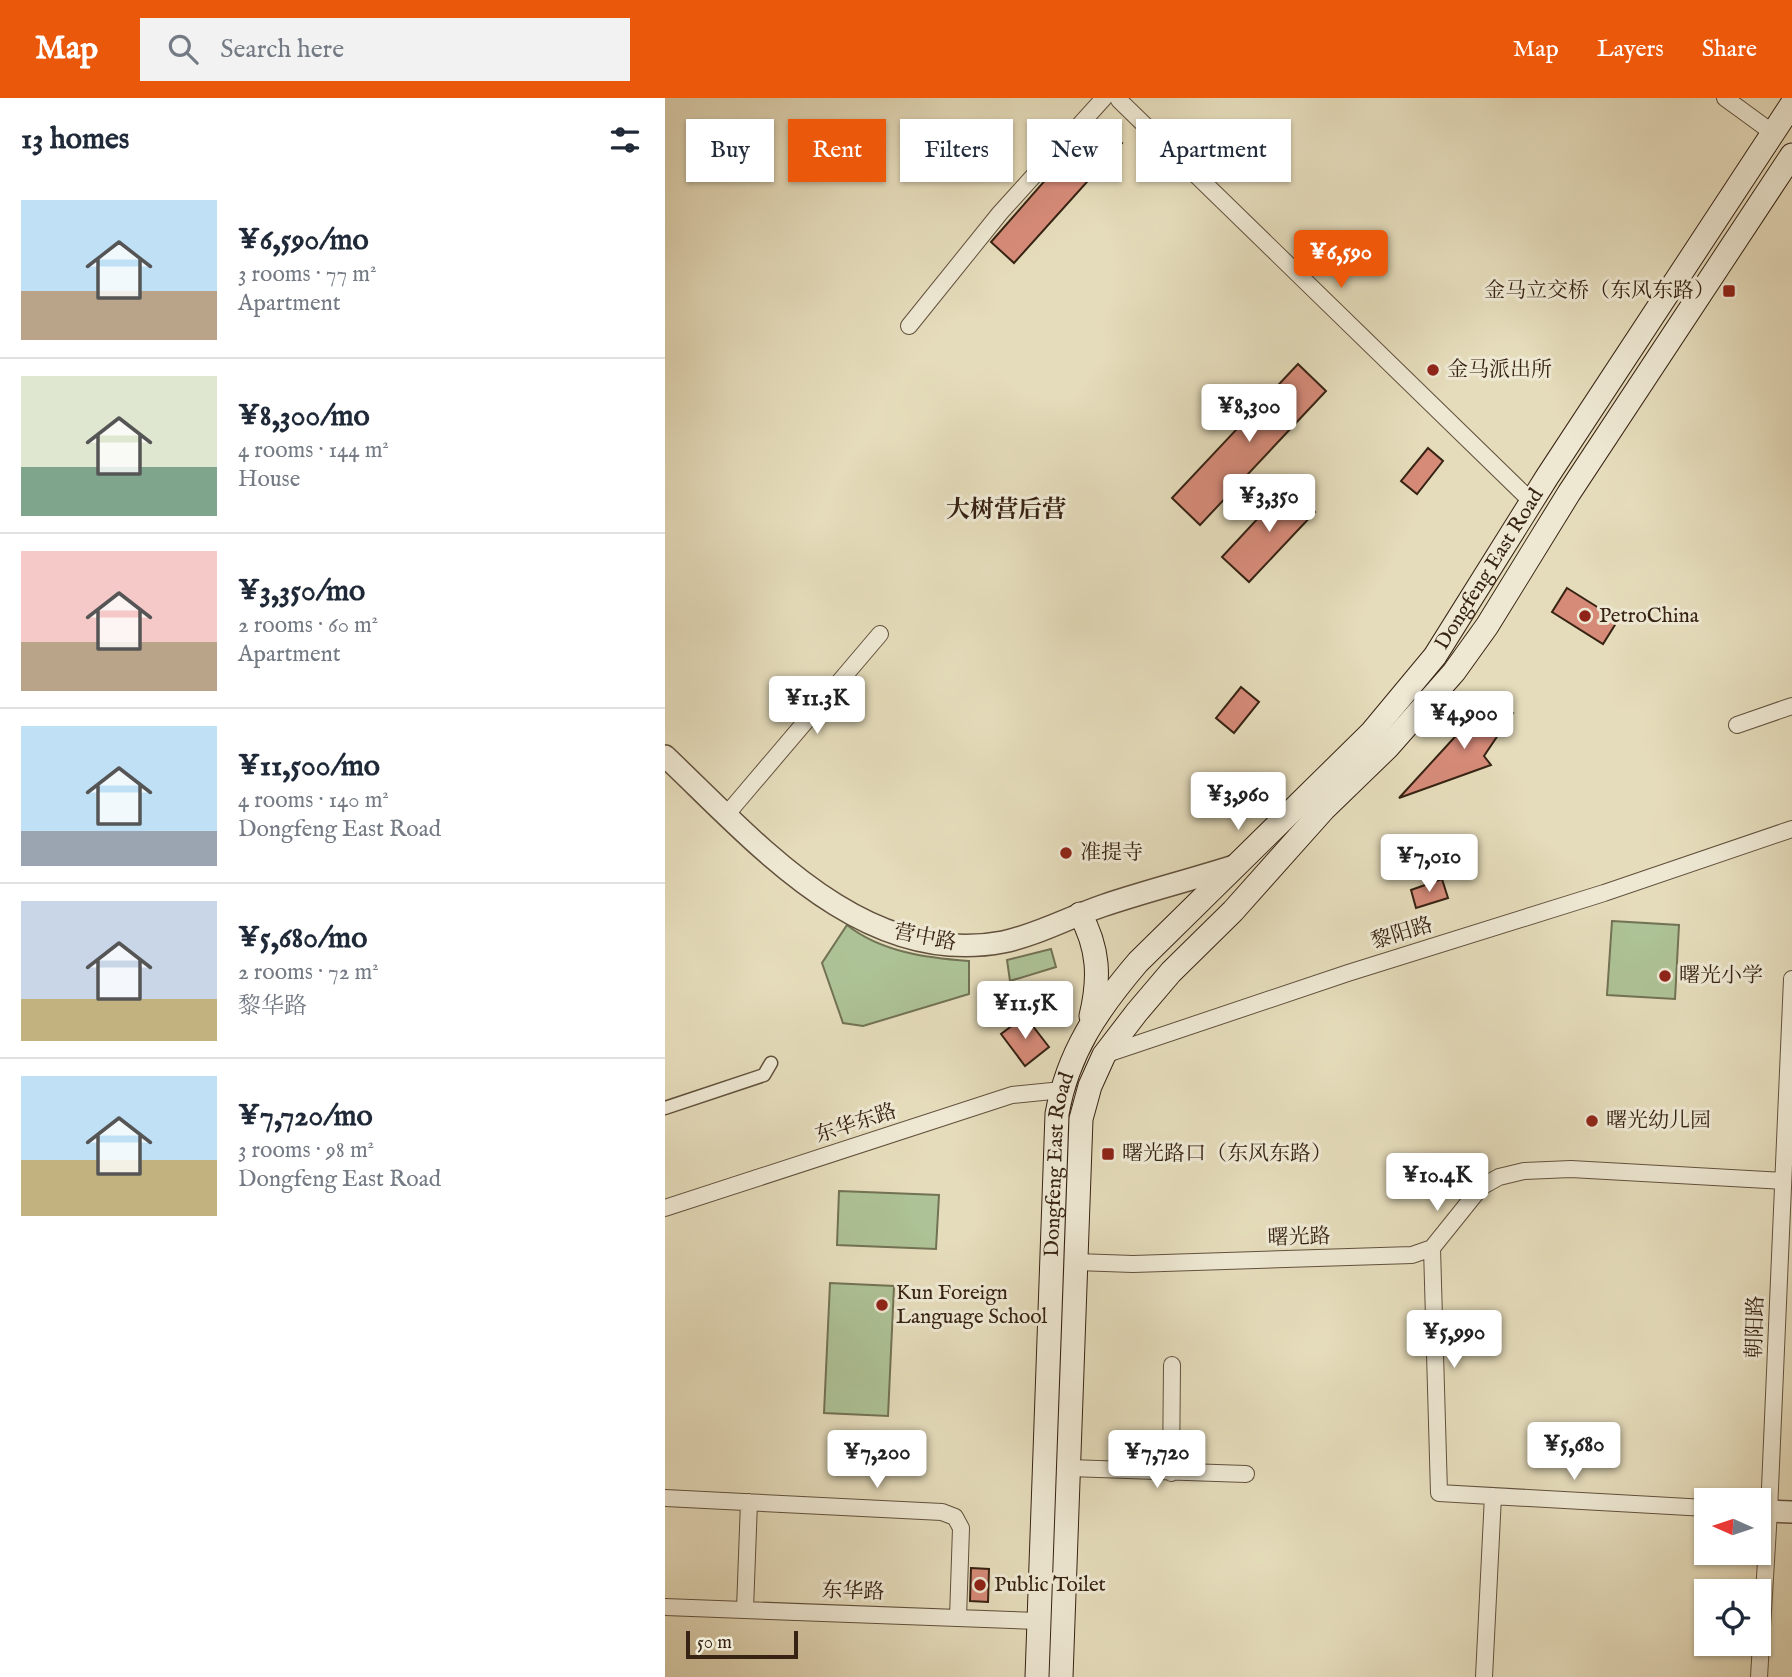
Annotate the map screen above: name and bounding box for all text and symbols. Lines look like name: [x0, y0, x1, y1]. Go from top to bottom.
search box: [140, 18, 630, 81]
text: Map: [35, 28, 98, 70]
icon: search: [164, 30, 202, 68]
text: Search here: [220, 33, 344, 66]
text: Map: [1513, 34, 1559, 65]
text: Layers: [1597, 34, 1664, 65]
text: Share: [1702, 34, 1757, 65]
chip: Buy: [686, 119, 774, 182]
chip: Rent: [788, 119, 886, 182]
chip: Filters: [900, 119, 1013, 182]
chip: New: [1027, 119, 1122, 182]
chip: Apartment: [1136, 119, 1291, 182]
text: 13 homes: [21, 121, 129, 159]
icon: filters: [606, 121, 644, 159]
text: ¥6,590/mo: [238, 222, 369, 260]
icon: home: [77, 228, 161, 312]
pin: ¥6,590: [1284, 230, 1398, 290]
text: ¥6,590: [1310, 238, 1372, 267]
text: 3 rooms · 77 m²: [238, 260, 377, 289]
place label: 金马立交桥（东风东路）: [1484, 278, 1715, 305]
marker: 金马立交桥（东风东路）: [1721, 283, 1737, 299]
text: Apartment: [238, 289, 341, 318]
place label: 金马派出所: [1447, 357, 1552, 384]
marker: 金马派出所: [1425, 362, 1441, 378]
pin: ¥8,300: [1192, 384, 1306, 444]
text: ¥8,300: [1217, 392, 1281, 421]
text: ¥8,300/mo: [238, 398, 370, 436]
icon: home: [77, 404, 161, 488]
text: 4 rooms · 144 m²: [238, 436, 389, 465]
text: House: [238, 465, 300, 494]
pin: ¥3,350: [1212, 474, 1326, 534]
text: ¥3,350: [1239, 482, 1299, 511]
street label: Dongfeng East Road: [1429, 483, 1550, 655]
district label: 大树营后营: [946, 495, 1066, 526]
text: ¥3,350/mo: [238, 573, 365, 611]
icon: home: [77, 579, 161, 663]
place label: PetroChina: [1599, 603, 1700, 630]
marker: PetroChina: [1577, 608, 1593, 624]
text: 2 rooms · 60 m²: [238, 611, 378, 640]
text: Apartment: [238, 640, 341, 669]
pin: ¥11.3K: [760, 676, 874, 736]
text: ¥11.3K: [785, 684, 849, 713]
pin: ¥4,900: [1407, 692, 1521, 751]
text: ¥4,900: [1430, 699, 1498, 728]
text: ¥11,500/mo: [238, 748, 380, 786]
icon: home: [77, 754, 161, 838]
pin: ¥3,960: [1181, 772, 1295, 832]
text: ¥3,960: [1207, 780, 1269, 809]
text: 4 rooms · 140 m²: [238, 786, 389, 815]
text: Dongfeng East Road: [238, 815, 441, 844]
pin: ¥7,010: [1372, 834, 1486, 894]
place label: 准提寺: [1080, 840, 1143, 867]
text: ¥7,010: [1397, 842, 1461, 871]
marker: 准提寺: [1058, 845, 1074, 861]
street label: 黎阳路: [1368, 912, 1436, 956]
street label: 营中路: [892, 919, 958, 957]
text: ¥5,680/mo: [238, 920, 367, 958]
icon: home: [77, 929, 161, 1013]
text: 2 rooms · 72 m²: [238, 958, 379, 987]
place label: 曙光小学: [1679, 963, 1763, 990]
marker: 曙光小学: [1657, 968, 1673, 984]
pin: ¥11.5K: [968, 982, 1082, 1041]
text: ¥11.5K: [993, 989, 1057, 1018]
text: 黎华路: [238, 992, 307, 1021]
street label: Dongfeng East Road: [1038, 1068, 1081, 1257]
text: ¥7,720/mo: [238, 1098, 373, 1136]
street label: 东华东路: [812, 1098, 900, 1150]
icon: home: [77, 1104, 161, 1188]
place label: 曙光幼儿园: [1606, 1108, 1711, 1135]
marker: 曙光幼儿园: [1584, 1113, 1600, 1129]
text: 3 rooms · 98 m²: [238, 1136, 374, 1165]
place label: 曙光路口（东风东路）: [1122, 1141, 1332, 1168]
marker: 曙光路口（东风东路）: [1100, 1146, 1116, 1162]
pin: ¥10.4K: [1380, 1154, 1494, 1213]
text: ¥10.4K: [1402, 1161, 1472, 1190]
text: Dongfeng East Road: [238, 1165, 441, 1194]
street label: 曙光路: [1267, 1223, 1331, 1253]
place label: Kun Foreign Language School: [896, 1280, 1048, 1331]
street label: 朝阳路: [1741, 1295, 1771, 1359]
marker: Kun Foreign Language School: [874, 1297, 890, 1313]
pin: ¥5,990: [1397, 1310, 1511, 1370]
text: ¥5,990: [1423, 1318, 1485, 1347]
pin: ¥5,680: [1517, 1422, 1631, 1482]
pin: ¥7,200: [820, 1430, 934, 1490]
pin: ¥7,720: [1100, 1430, 1214, 1490]
text: ¥5,680: [1543, 1430, 1605, 1459]
text: ¥7,200: [843, 1438, 911, 1467]
text: ¥7,720: [1124, 1438, 1190, 1467]
north arrow: [1694, 1488, 1771, 1564]
map controls: [1694, 1488, 1771, 1656]
place label: Public Toilet: [994, 1572, 1106, 1599]
street label: 东华路: [821, 1577, 885, 1607]
marker: Public Toilet: [972, 1577, 988, 1593]
button: locate: [1694, 1579, 1771, 1656]
scale bar: [686, 1628, 798, 1660]
text: 50 m: [697, 1631, 732, 1655]

